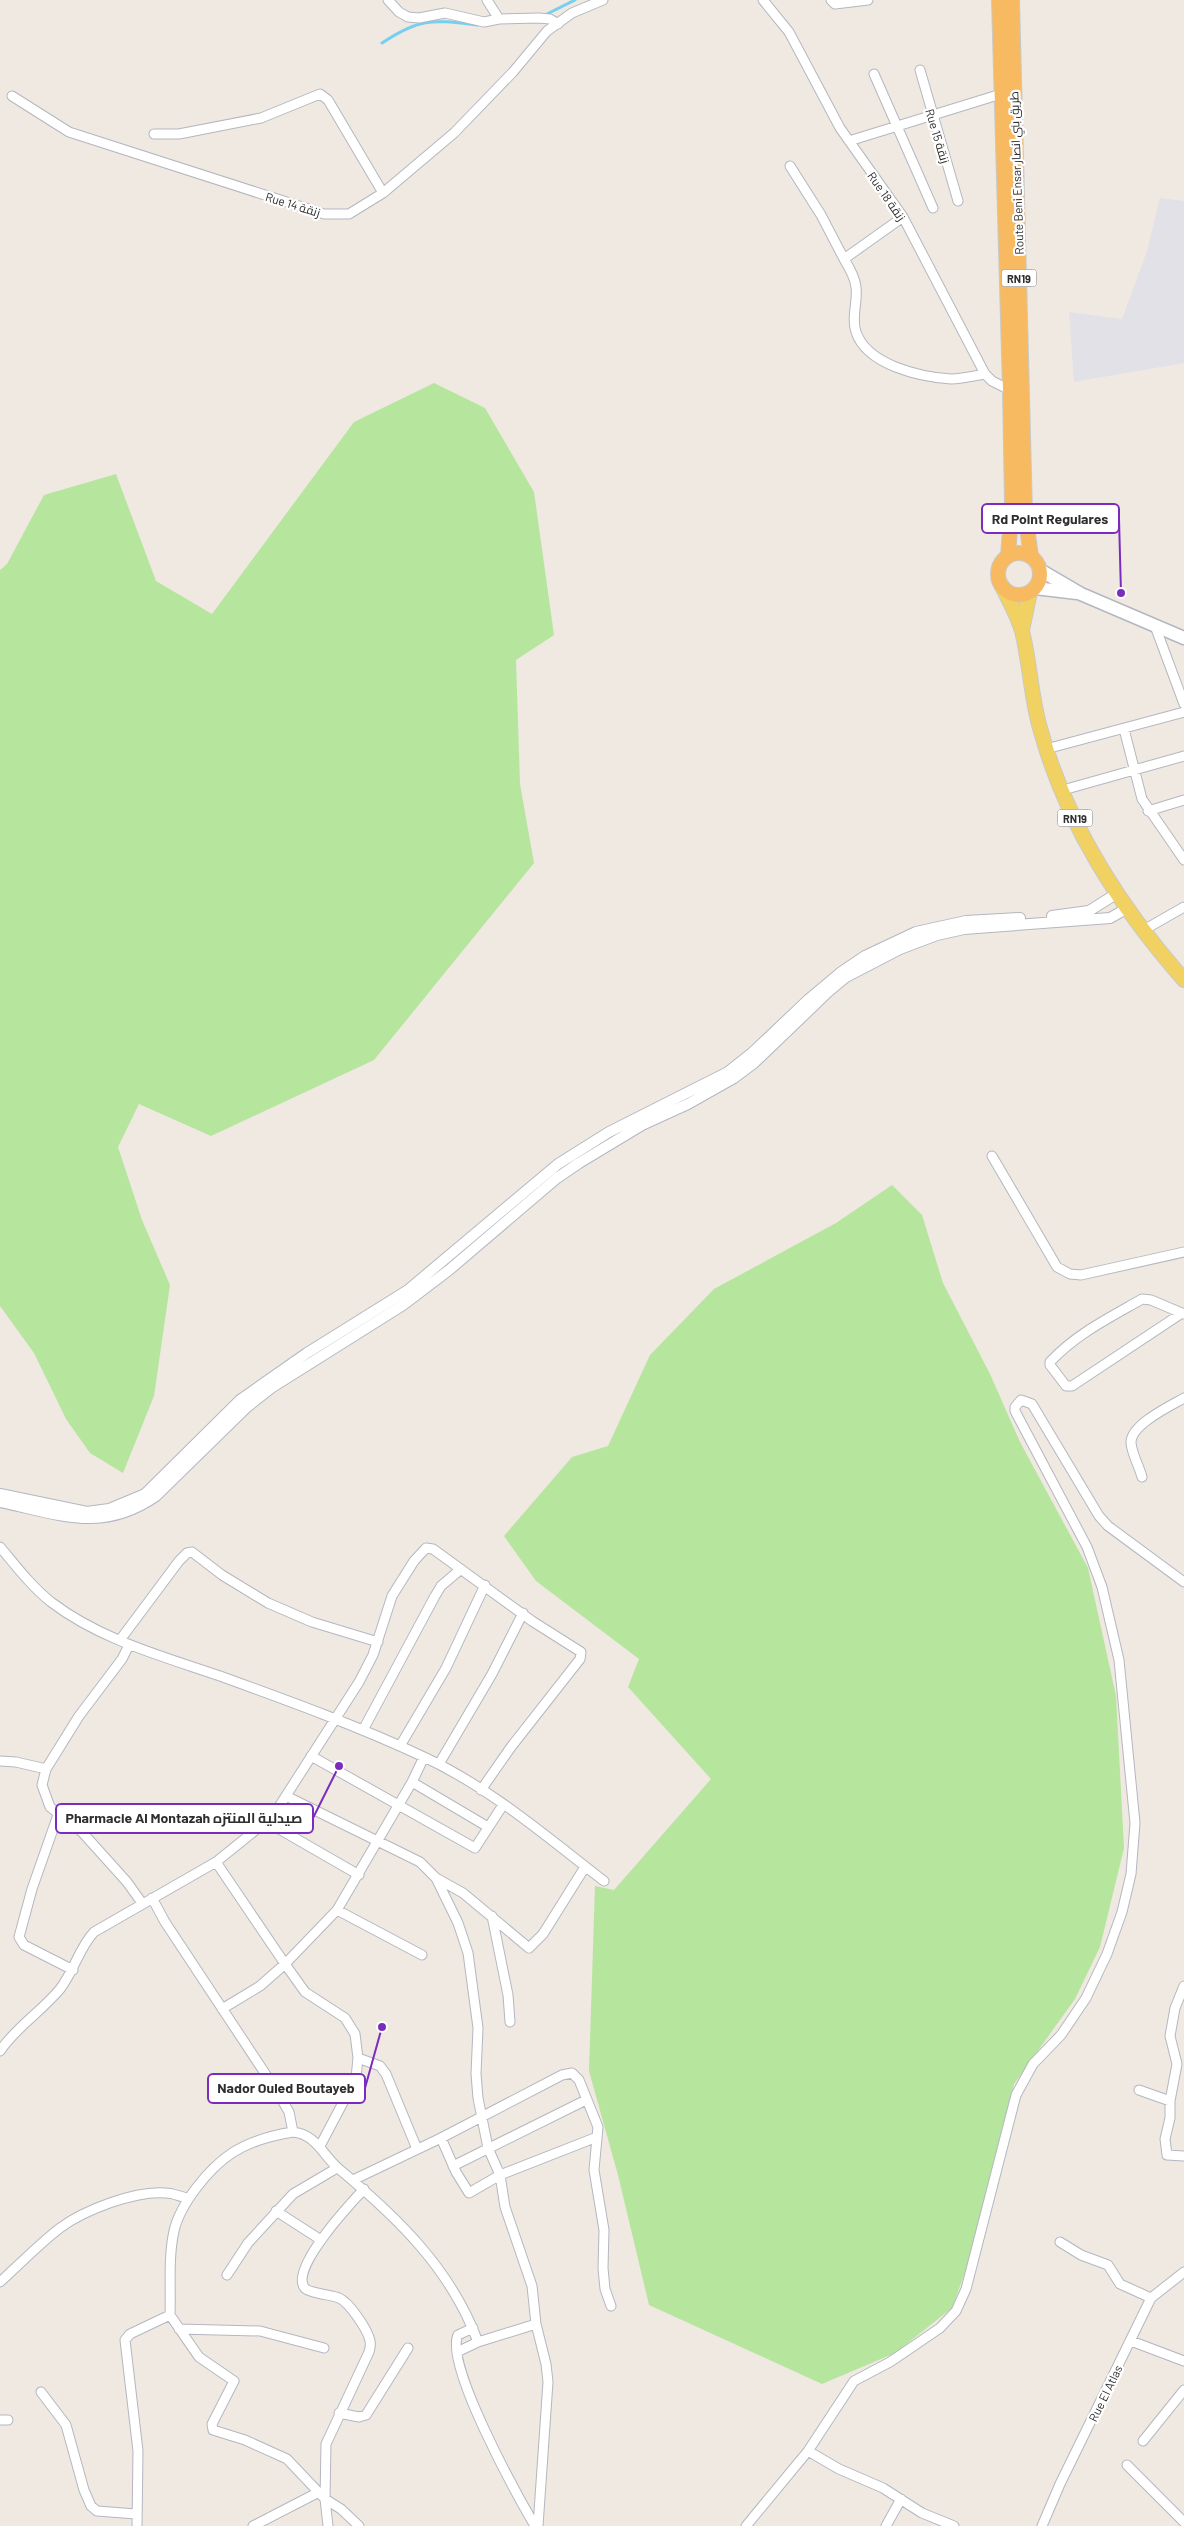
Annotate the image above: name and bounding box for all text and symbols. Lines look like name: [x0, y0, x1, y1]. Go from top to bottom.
street label: Route Beni Ensar طريق بني انصار: [1006, 91, 1030, 255]
street label: Rue 15 زنقة: [922, 107, 953, 165]
street label: Rue 18 زنقة: [864, 169, 909, 224]
street label: Rue 14 زنقة: [264, 189, 322, 220]
road number: RN19: [1002, 270, 1036, 286]
callout: Rd Point Regulares: [982, 504, 1119, 533]
text: Rd Point Regulares: [992, 510, 1108, 527]
road number: RN19: [1058, 810, 1092, 826]
callout: Pharmacie Al Montazah صيدلية المنتزه: [56, 1804, 313, 1833]
text: Pharmacie Al Montazah صيدلية المنتزه: [66, 1809, 302, 1827]
callout: Nador Ouled Boutayeb: [208, 2074, 365, 2103]
text: Nador Ouled Boutayeb: [217, 2079, 355, 2096]
street label: Rue El Atlas: [1085, 2362, 1125, 2424]

